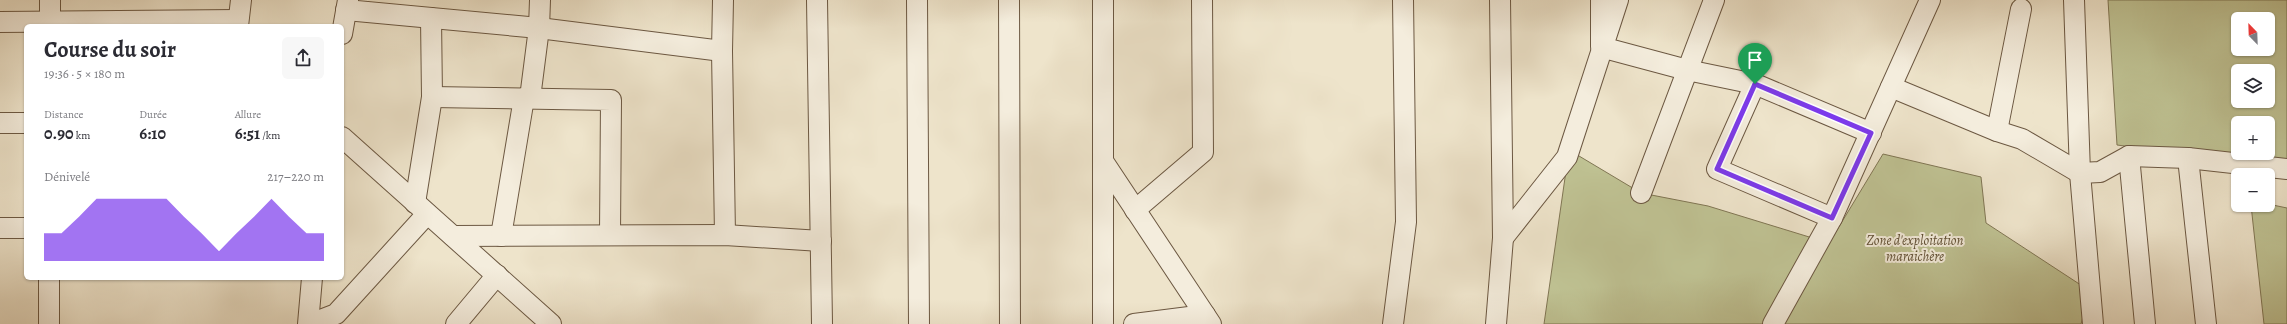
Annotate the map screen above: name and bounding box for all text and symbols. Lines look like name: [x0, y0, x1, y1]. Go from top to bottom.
north arrow: [2231, 12, 2275, 56]
map controls: [2231, 12, 2275, 212]
text: Course du soir: [44, 35, 176, 65]
button: share: [282, 37, 324, 79]
pin: [1738, 43, 1772, 84]
icon: arrive: [1744, 49, 1766, 71]
button: layers: [2231, 64, 2275, 108]
text: 19:36 · 5 × 180 m: [44, 65, 125, 82]
text: Distance: [44, 107, 83, 122]
text: Durée: [139, 107, 167, 122]
text: Allure: [235, 107, 261, 122]
button: +: [2231, 116, 2275, 160]
text: 0.90: [44, 122, 74, 145]
text: 6:10: [139, 122, 166, 145]
text: 6:51: [235, 122, 260, 145]
text: km: [74, 128, 90, 143]
text: /km: [260, 128, 280, 143]
text: Dénivelé: [44, 168, 90, 185]
text: 217–220 m: [267, 168, 324, 185]
button: −: [2231, 168, 2275, 212]
park label: Zone d'exploitation maraichère: [1867, 231, 1964, 266]

